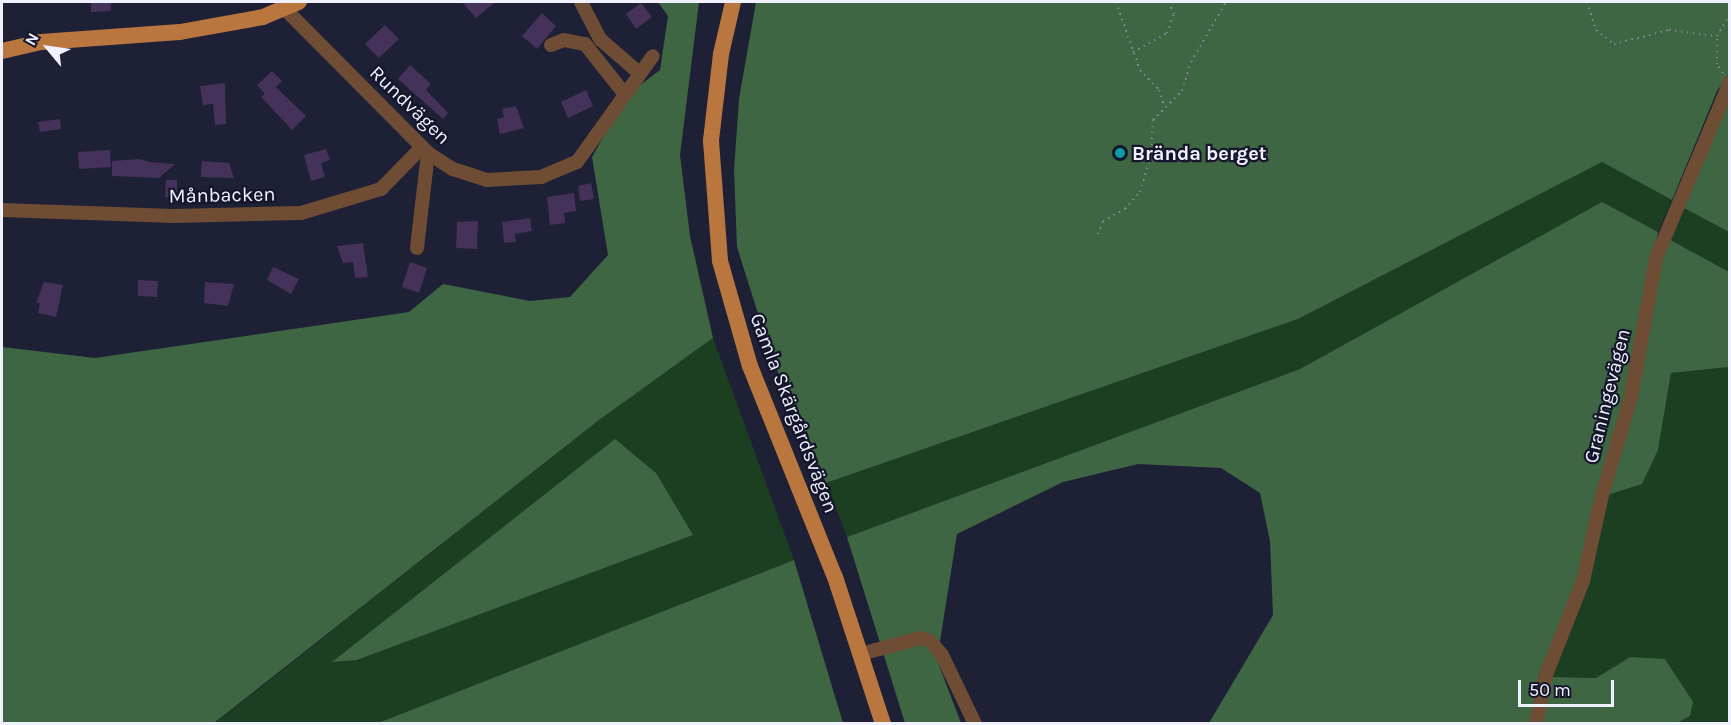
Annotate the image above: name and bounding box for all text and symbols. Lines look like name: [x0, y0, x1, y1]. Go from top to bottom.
north arrow: [18, 18, 78, 78]
text: N: [21, 29, 43, 49]
street label: Rundvägen: [365, 61, 455, 149]
place label: Brända berget: [1132, 141, 1267, 165]
marker: Brända berget: [1113, 146, 1127, 160]
street label: Månbacken: [168, 182, 276, 208]
street label: Gamla Skärgårdsvägen: [745, 310, 843, 516]
street label: Graningevägen: [1579, 326, 1635, 466]
scale bar: [1521, 668, 1617, 706]
text: 50 m: [1529, 679, 1571, 701]

